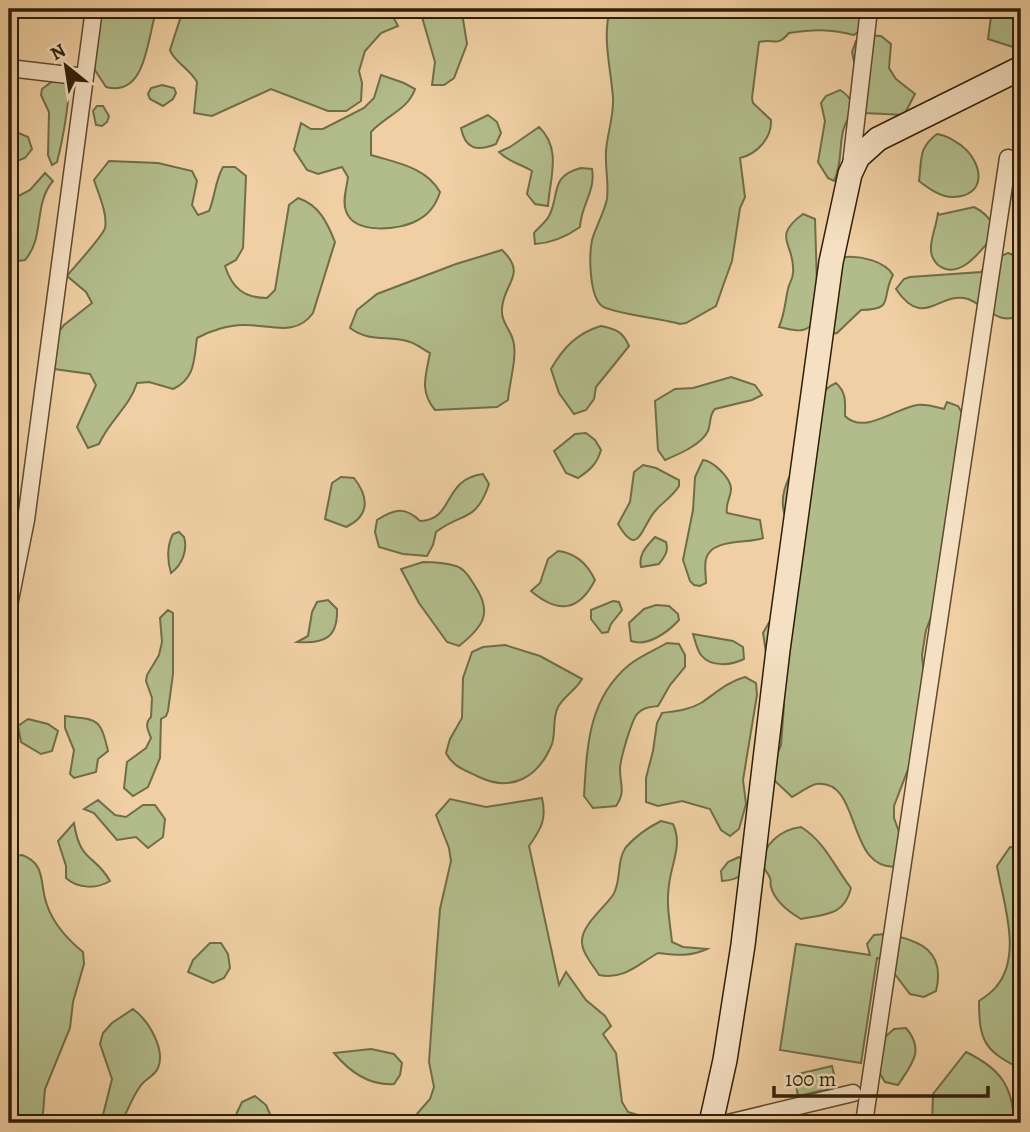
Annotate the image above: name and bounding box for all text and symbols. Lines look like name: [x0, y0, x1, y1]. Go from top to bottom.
north arrow: [32, 32, 102, 102]
text: N: [46, 37, 71, 67]
scale bar: [774, 1055, 988, 1099]
text: 100 m: [785, 1065, 836, 1093]

